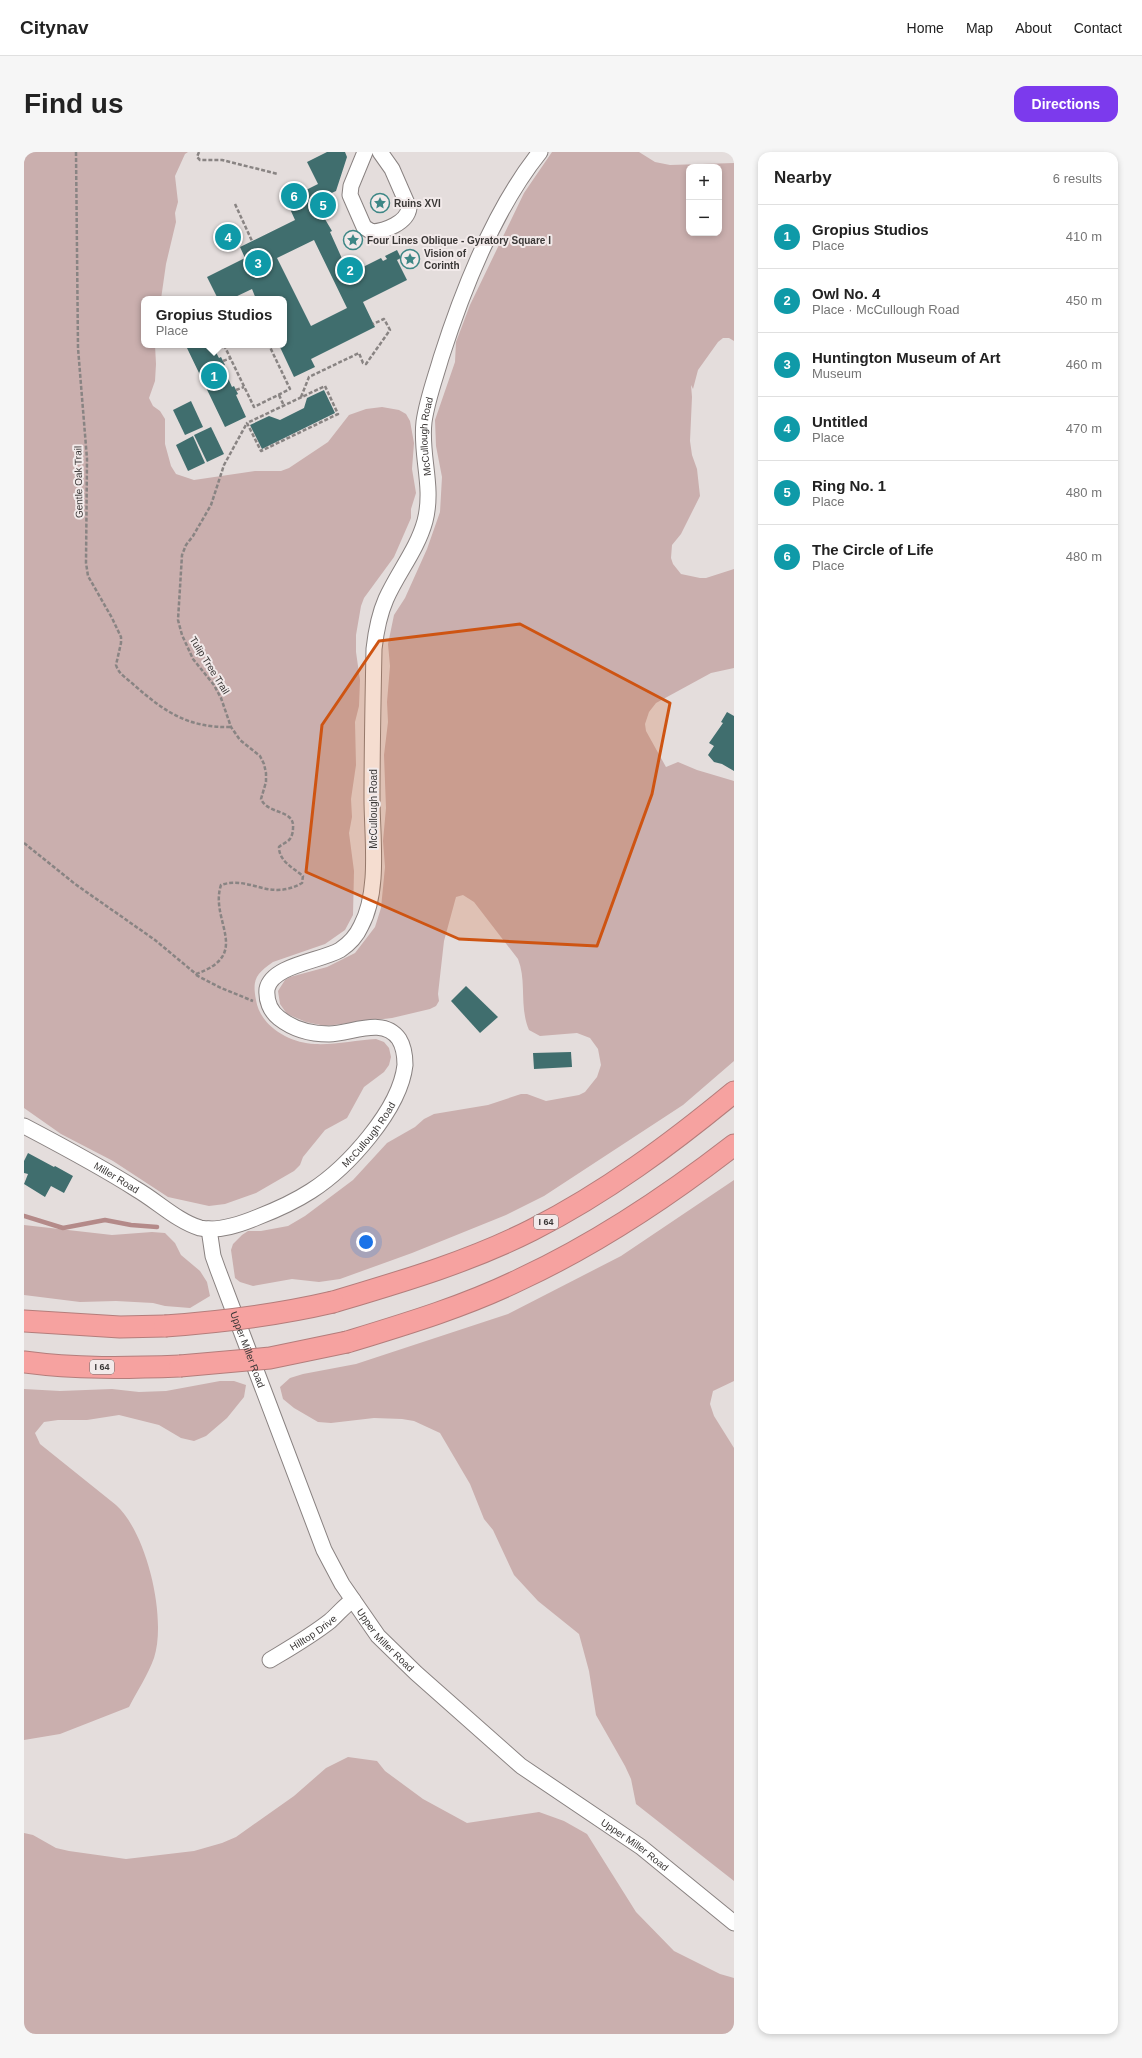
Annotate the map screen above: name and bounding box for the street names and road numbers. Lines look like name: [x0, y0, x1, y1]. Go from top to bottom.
street label: McCullough Road: [418, 396, 435, 477]
street label: Gentle Oak Trail: [72, 446, 85, 518]
street label: Tulip Tree Trail: [187, 634, 232, 696]
street label: McCullough Road: [368, 769, 379, 849]
street label: McCullough Road: [340, 1100, 397, 1169]
street label: Miller Road: [92, 1160, 141, 1196]
road number: I 64: [534, 1215, 558, 1229]
street label: Upper Miller Road: [228, 1310, 267, 1389]
road number: I 64: [90, 1360, 114, 1374]
street label: Upper Miller Road: [354, 1606, 416, 1674]
street label: Hilltop Drive: [288, 1613, 339, 1653]
street label: Upper Miller Road: [599, 1817, 670, 1873]

